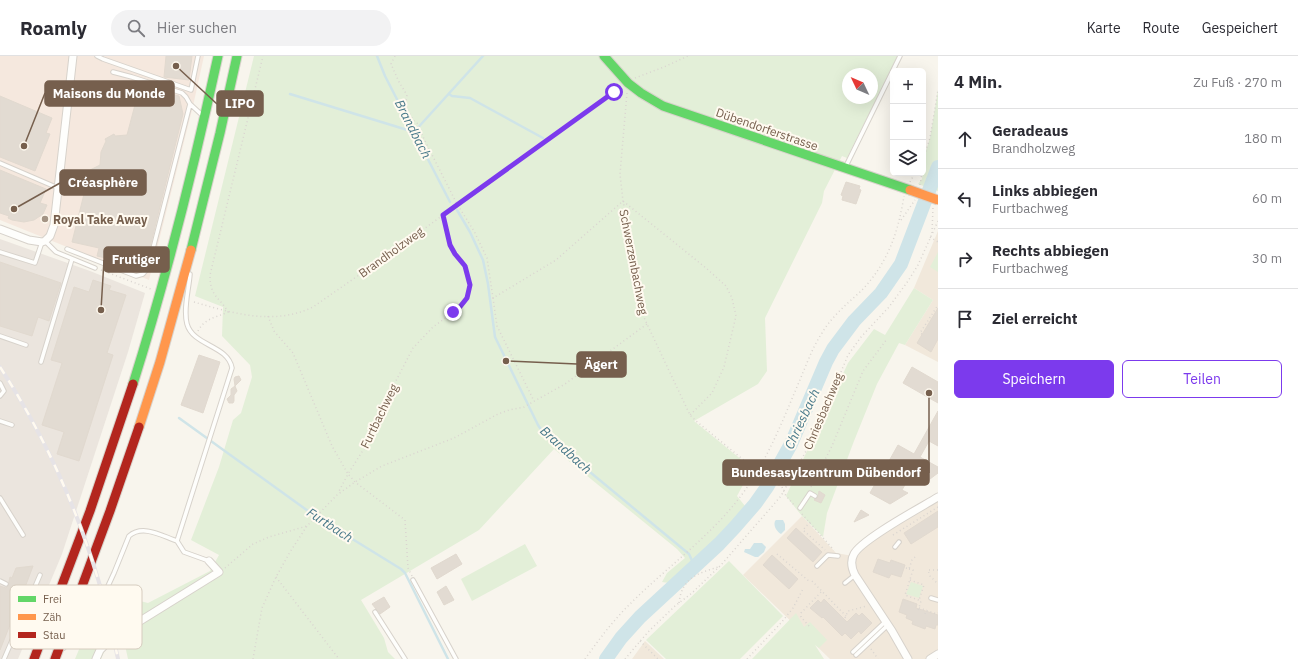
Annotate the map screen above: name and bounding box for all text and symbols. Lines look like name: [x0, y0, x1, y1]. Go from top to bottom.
search box: [111, 10, 391, 46]
text: Roamly: [20, 16, 87, 40]
icon: search: [125, 17, 147, 39]
text: Hier suchen: [157, 18, 237, 37]
text: Karte: [1087, 19, 1121, 37]
text: Route: [1143, 19, 1180, 37]
text: Gespeichert: [1202, 19, 1278, 37]
north arrow: [842, 68, 878, 104]
map controls: [890, 68, 926, 176]
button: +: [890, 68, 926, 104]
text: 4 Min.: [954, 71, 1002, 93]
text: Zu Fuß · 270 m: [1193, 74, 1282, 91]
callout: Maisons du Monde: [45, 81, 174, 106]
route start: [605, 83, 623, 101]
text: Maisons du Monde: [53, 85, 165, 102]
callout: LIPO: [217, 91, 263, 116]
text: LIPO: [225, 95, 255, 112]
water label: Brandbach: [391, 97, 435, 161]
street label: Dübendorferstrasse: [714, 104, 820, 154]
button: −: [890, 104, 926, 140]
text: Geradeaus: [992, 121, 1068, 140]
icon: ahead: [954, 128, 976, 150]
text: 180 m: [1244, 130, 1282, 147]
button: layers: [890, 140, 926, 176]
text: Brandholzweg: [992, 140, 1075, 157]
callout: Créasphère: [60, 170, 146, 195]
text: Créasphère: [68, 174, 138, 191]
text: Links abbiegen: [992, 181, 1098, 200]
icon: left: [954, 188, 976, 210]
text: 60 m: [1252, 190, 1282, 207]
text: Furtbachweg: [992, 200, 1068, 217]
street label: Schwerzenbachweg: [616, 208, 652, 317]
place label: Royal Take Away: [53, 212, 148, 227]
marker: Royal Take Away: [40, 214, 50, 224]
street label: Brandholzweg: [356, 223, 427, 281]
text: Rechts abbiegen: [992, 241, 1109, 260]
callout: Frutiger: [104, 247, 169, 272]
icon: right: [954, 248, 976, 270]
text: 30 m: [1252, 250, 1282, 267]
text: Frutiger: [112, 251, 160, 268]
text: Furtbachweg: [992, 260, 1068, 277]
route end: [444, 303, 462, 321]
icon: arrive: [954, 308, 976, 330]
text: Ziel erreicht: [992, 309, 1078, 328]
callout: Ägert: [577, 352, 626, 377]
text: Ägert: [584, 356, 618, 373]
button: Speichern: [954, 360, 1114, 398]
button: Teilen: [1122, 360, 1282, 398]
street label: Chriesbachweg: [800, 370, 846, 452]
street label: Furtbachweg: [357, 381, 401, 451]
water label: Chriesbach: [781, 386, 823, 452]
water label: Brandbach: [537, 422, 595, 478]
callout: Bundesasylzentrum Dübendorf: [723, 460, 929, 485]
text: Bundesasylzentrum Dübendorf: [731, 464, 921, 481]
water label: Furtbach: [304, 504, 356, 546]
legend: [10, 585, 142, 649]
text: Frei: [43, 592, 62, 606]
text: Zäh: [43, 610, 62, 624]
text: Stau: [43, 628, 65, 642]

